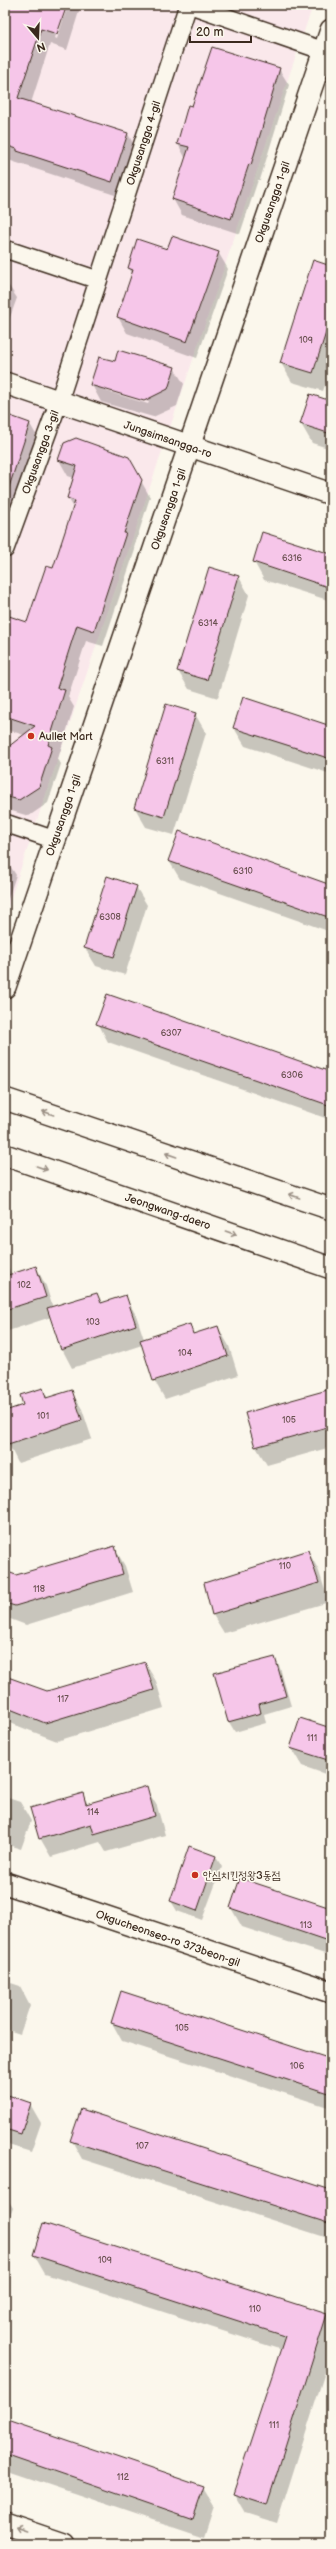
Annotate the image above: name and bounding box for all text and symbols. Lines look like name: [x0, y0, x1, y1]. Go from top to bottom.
north arrow: [18, 18, 58, 58]
scale bar: [190, 18, 251, 44]
text: 20 m: [196, 25, 223, 40]
text: N: [35, 39, 47, 54]
street label: Okgusangga 4-gil: [124, 99, 163, 187]
street label: Okgusangga 1-gil: [252, 160, 293, 245]
house number: 109: [299, 335, 313, 346]
street label: Okgusangga 3-gil: [19, 409, 62, 496]
street label: Jungsimsangga-ro: [122, 418, 214, 461]
street label: Okgusangga 1-gil: [148, 467, 189, 552]
house number: 6316: [282, 553, 303, 564]
house number: 6314: [198, 618, 219, 629]
place label: Aullet Mart: [39, 730, 93, 743]
marker: Aullet Mart: [26, 731, 36, 741]
house number: 6311: [156, 756, 174, 767]
street label: Okgusangga 1-gil: [43, 773, 84, 858]
house number: 6310: [233, 866, 253, 877]
house number: 6308: [99, 912, 121, 923]
house number: 6307: [161, 1028, 182, 1039]
house number: 6306: [281, 1070, 303, 1081]
one-way arrow: [42, 1109, 54, 1117]
one-way arrow: [164, 1151, 177, 1158]
one-way arrow: [35, 1164, 47, 1172]
street label: Jeongwang-daero: [123, 1191, 213, 1232]
one-way arrow: [288, 1192, 301, 1199]
one-way arrow: [224, 1230, 237, 1237]
house number: 102: [17, 1280, 32, 1291]
house number: 103: [86, 1317, 101, 1328]
house number: 104: [178, 1348, 193, 1359]
house number: 101: [37, 1411, 49, 1422]
house number: 105: [282, 1415, 296, 1426]
house number: 110: [279, 1561, 291, 1572]
house number: 118: [33, 1584, 45, 1595]
house number: 117: [57, 1694, 69, 1705]
house number: 111: [307, 1733, 317, 1744]
house number: 114: [87, 1807, 100, 1818]
place label: 안심치킨정왕3동점: [203, 1869, 281, 1882]
marker: 안심치킨정왕3동점: [190, 1870, 200, 1880]
street label: Okgucheonseo-ro 373beon-gil: [94, 1908, 242, 1969]
house number: 113: [300, 1920, 313, 1931]
house number: 105: [175, 2023, 189, 2034]
house number: 106: [290, 2061, 305, 2072]
house number: 107: [135, 2141, 149, 2152]
house number: 109: [98, 2255, 112, 2266]
house number: 110: [249, 2304, 261, 2315]
house number: 111: [269, 2420, 279, 2431]
house number: 112: [117, 2472, 130, 2483]
one-way arrow: [16, 2525, 28, 2533]

